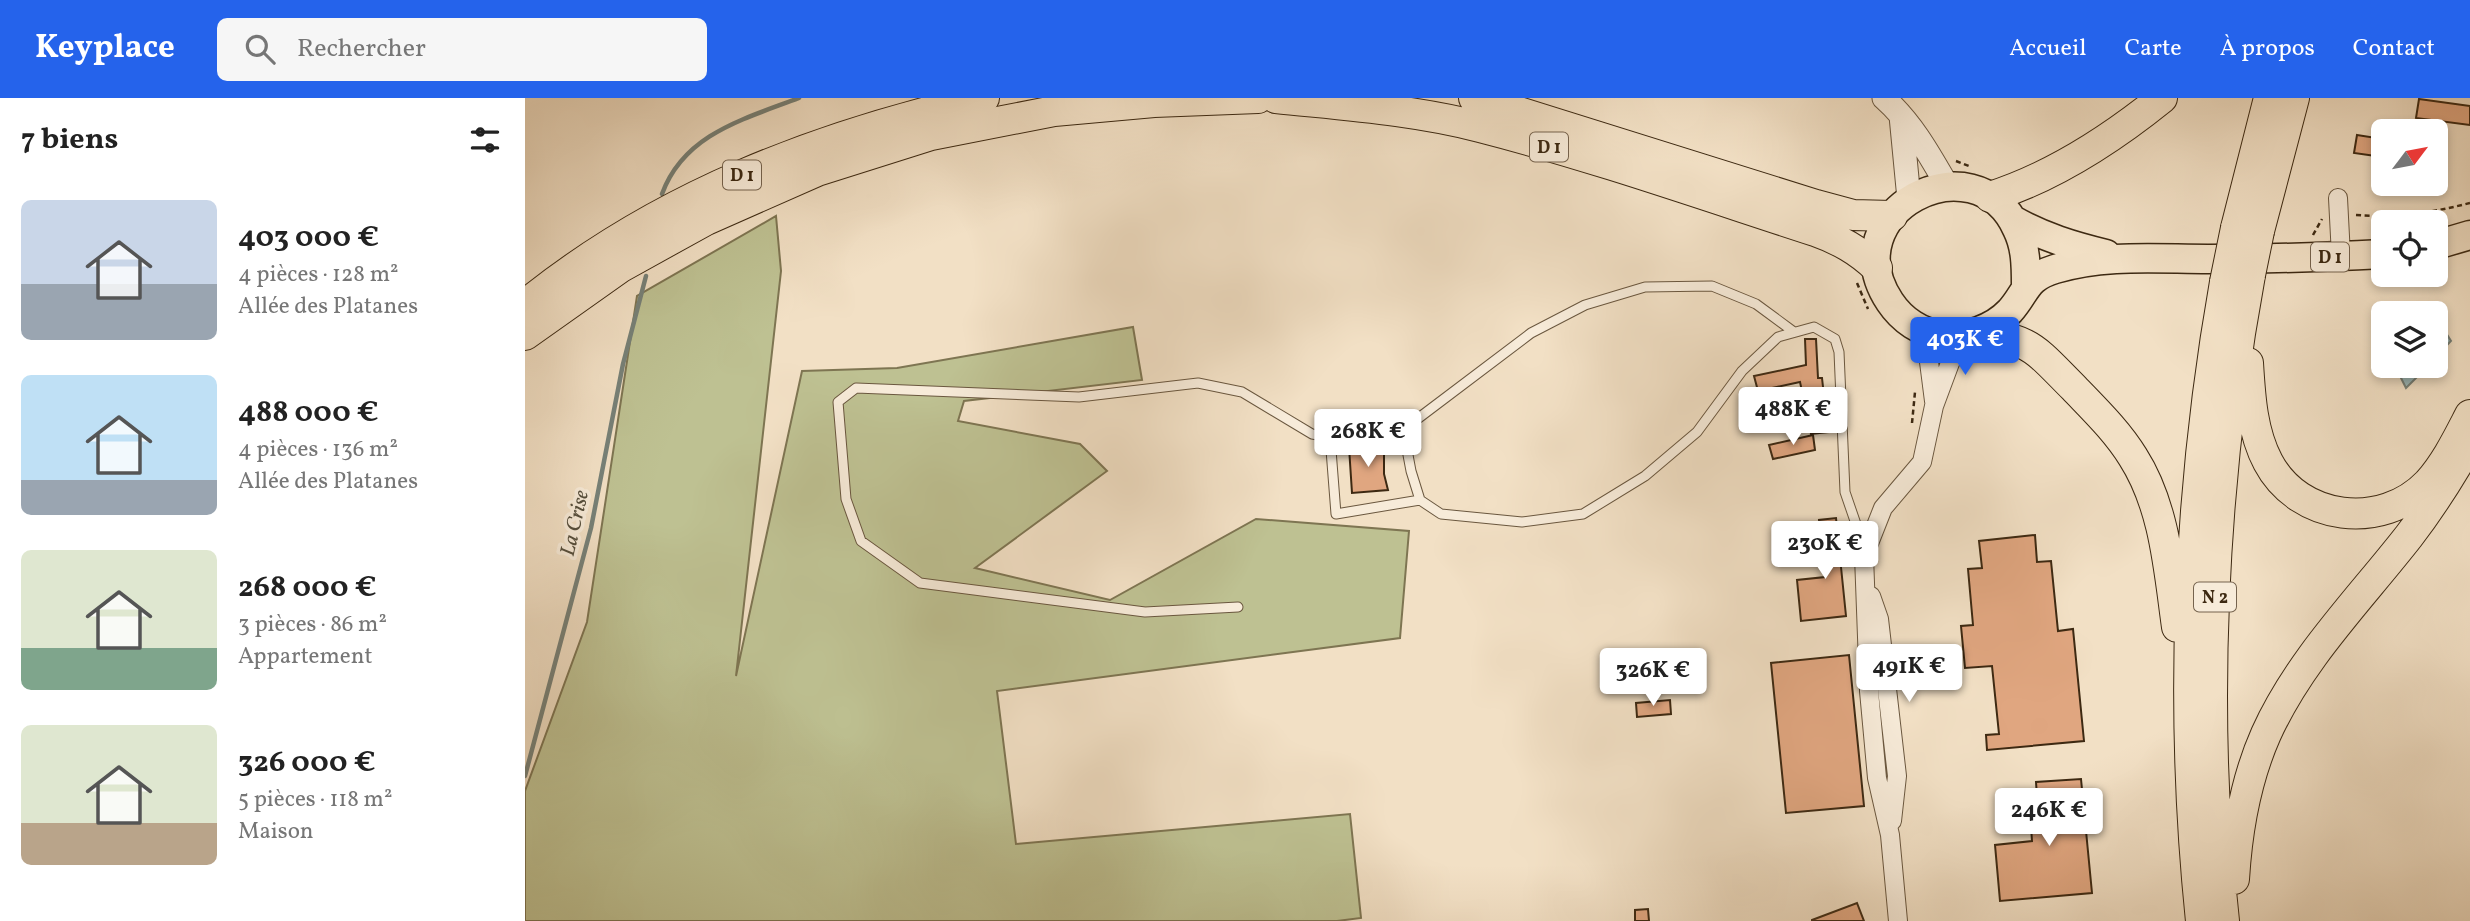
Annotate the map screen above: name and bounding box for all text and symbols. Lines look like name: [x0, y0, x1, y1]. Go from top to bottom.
search box: [217, 18, 707, 81]
text: Keyplace: [35, 26, 175, 72]
icon: search: [241, 30, 279, 68]
text: Rechercher: [297, 31, 426, 67]
text: Accueil: [2009, 32, 2086, 66]
text: Carte: [2124, 32, 2182, 66]
text: À propos: [2220, 32, 2315, 66]
text: Contact: [2353, 32, 2435, 66]
text: 7 biens: [21, 119, 118, 161]
north arrow: [2371, 119, 2448, 196]
map controls: [2371, 119, 2448, 378]
icon: filters: [466, 121, 504, 159]
road number: D 1: [1530, 132, 1568, 162]
road number: D 1: [723, 160, 761, 190]
button: locate: [2371, 210, 2448, 287]
text: 403 000 €: [238, 217, 379, 259]
icon: home: [77, 228, 161, 312]
road number: D 1: [2311, 242, 2349, 272]
text: 4 pièces · 128 m²: [238, 259, 399, 291]
text: Allée des Platanes: [238, 291, 418, 323]
button: layers: [2371, 301, 2448, 378]
pin: 403K €: [1908, 317, 2022, 377]
text: 403K €: [1926, 324, 2004, 356]
pin: 488K €: [1736, 388, 1850, 447]
text: 488 000 €: [238, 392, 379, 434]
text: 488K €: [1755, 394, 1832, 426]
icon: home: [77, 403, 161, 487]
pin: 268K €: [1311, 410, 1425, 469]
text: 268K €: [1330, 416, 1406, 448]
text: 4 pièces · 136 m²: [238, 434, 398, 466]
text: Allée des Platanes: [238, 466, 418, 498]
water label: La Crise: [554, 487, 597, 559]
pin: 230K €: [1768, 522, 1882, 581]
text: 230K €: [1787, 528, 1863, 560]
text: 268 000 €: [238, 567, 377, 609]
icon: home: [77, 578, 161, 662]
road number: N 2: [2194, 583, 2236, 612]
text: 3 pièces · 86 m²: [238, 609, 387, 641]
text: Appartement: [238, 641, 373, 673]
pin: 491K €: [1852, 644, 1966, 704]
pin: 326K €: [1596, 648, 1710, 708]
text: 491K €: [1872, 651, 1946, 683]
text: 326K €: [1616, 655, 1690, 687]
text: 326 000 €: [238, 742, 376, 784]
icon: home: [77, 753, 161, 837]
text: 5 pièces · 118 m²: [238, 784, 392, 816]
pin: 246K €: [1992, 788, 2106, 848]
text: 246K €: [2011, 795, 2087, 827]
text: Maison: [238, 816, 314, 848]

